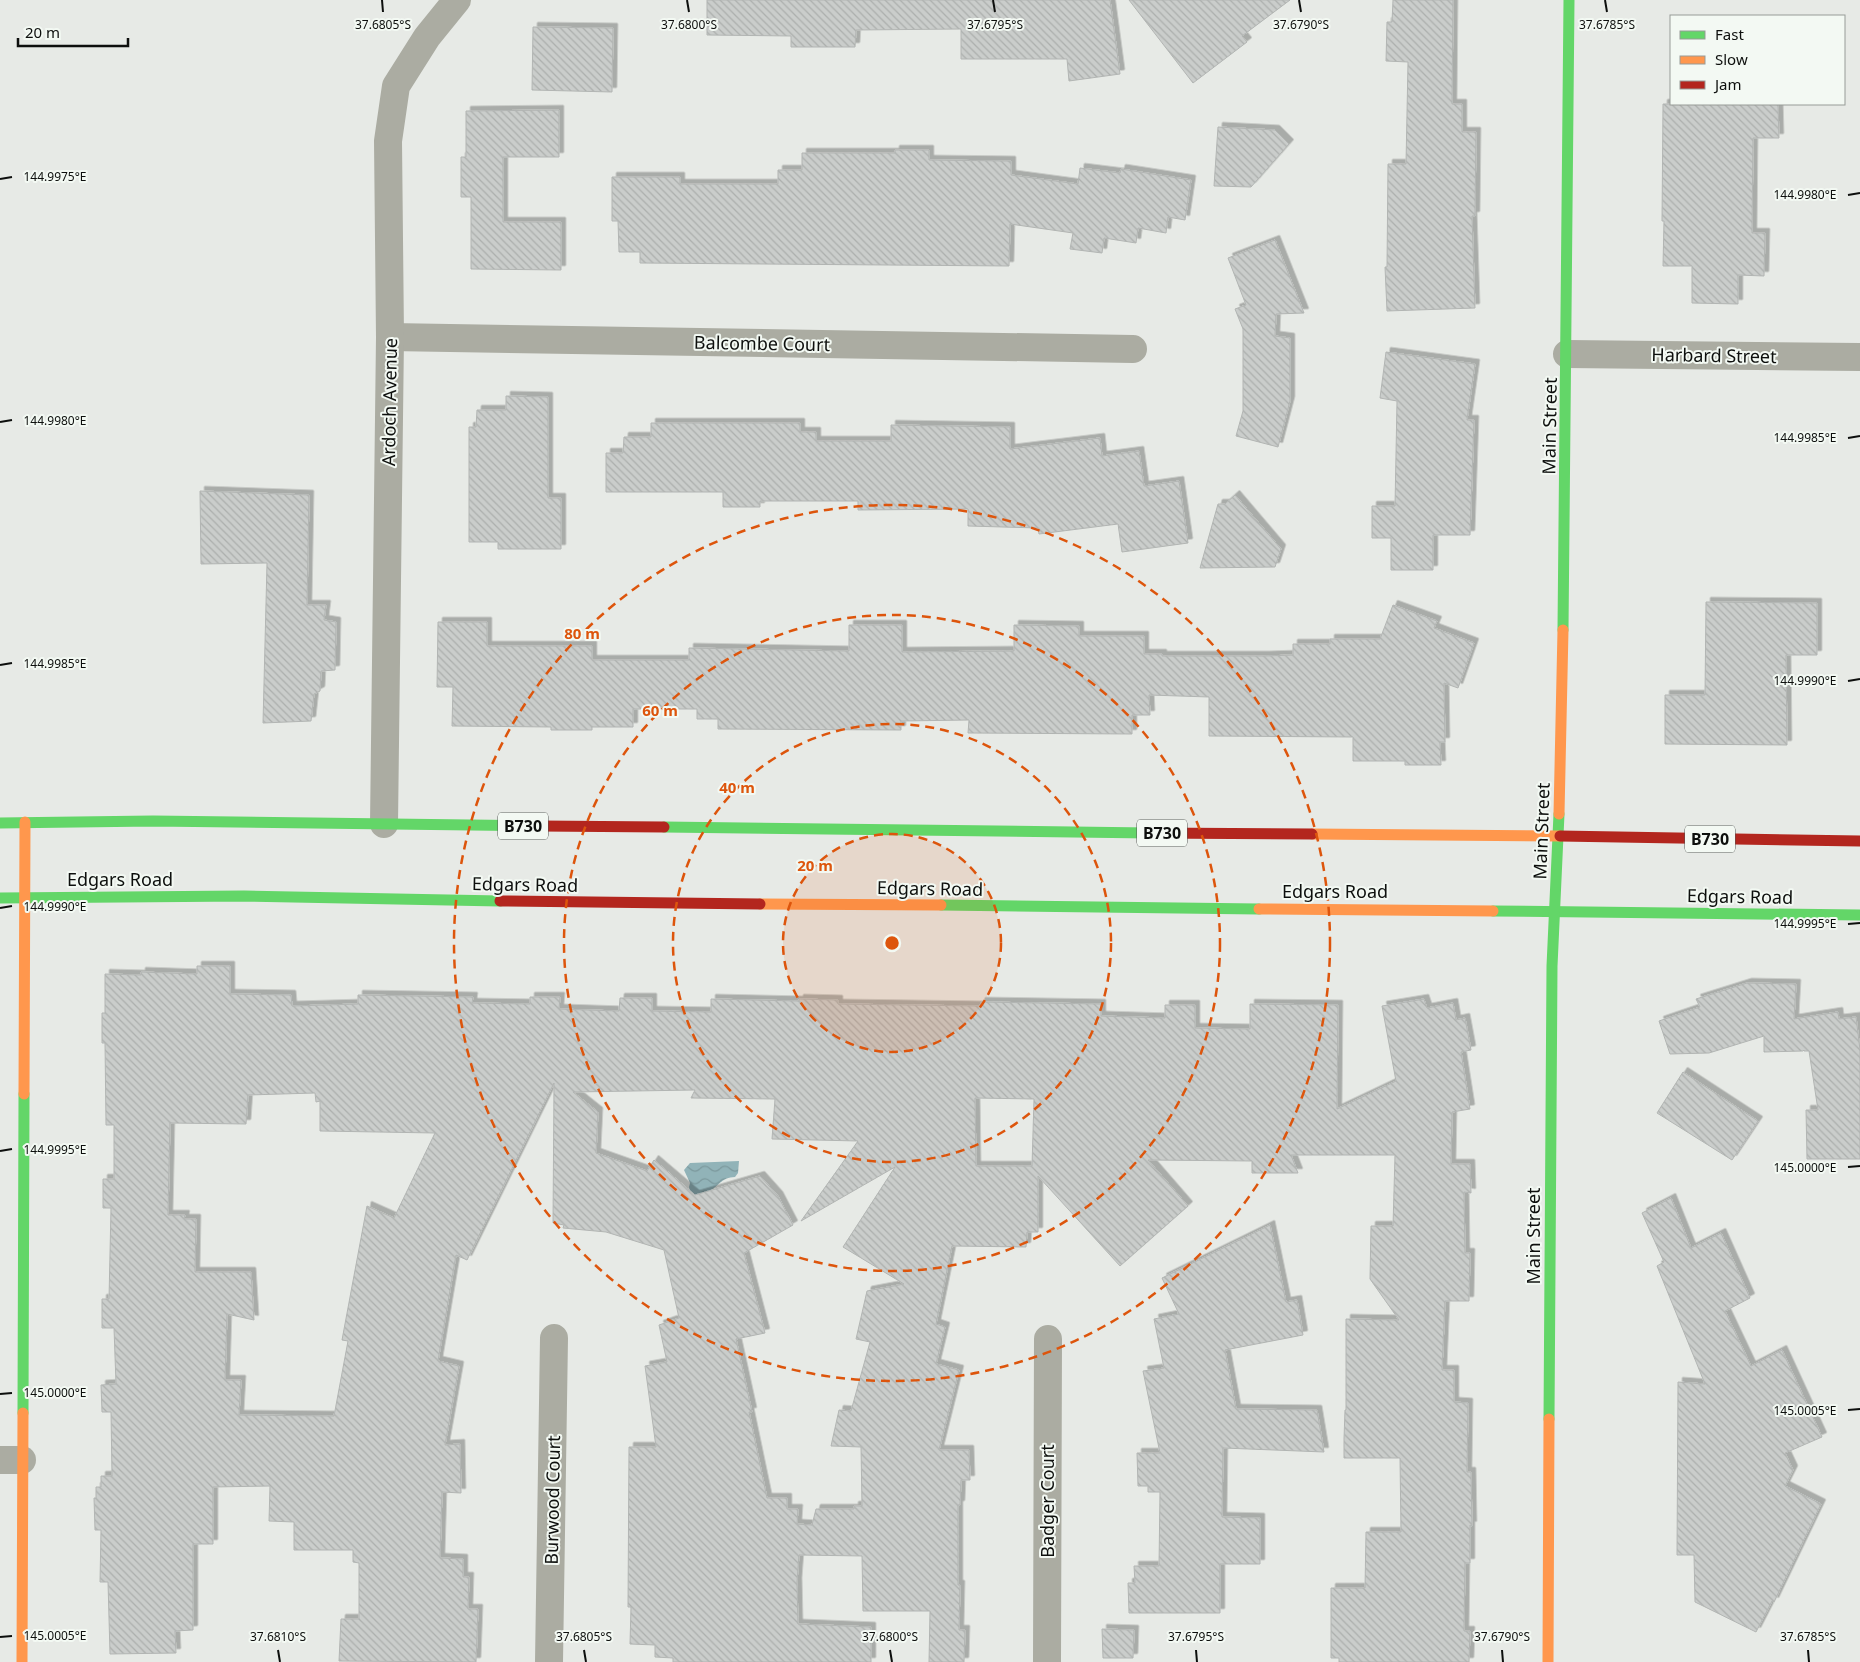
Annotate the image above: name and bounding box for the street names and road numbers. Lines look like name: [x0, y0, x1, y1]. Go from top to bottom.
street label: Balcombe Court: [694, 330, 831, 356]
street label: Ardoch Avenue: [376, 338, 402, 466]
street label: Harbard Street: [1651, 342, 1777, 368]
street label: Main Street: [1536, 377, 1562, 475]
street label: Main Street: [1527, 782, 1555, 880]
road number: B730: [498, 812, 548, 839]
road number: B730: [1137, 820, 1187, 846]
road number: B730: [1685, 826, 1735, 852]
street label: Edgars Road: [67, 867, 173, 891]
street label: Edgars Road: [472, 871, 578, 897]
street label: Edgars Road: [877, 875, 983, 901]
street label: Edgars Road: [1282, 879, 1388, 903]
street label: Edgars Road: [1687, 883, 1793, 909]
street label: Main Street: [1521, 1187, 1545, 1285]
street label: Burwood Court: [539, 1435, 565, 1565]
street label: Badger Court: [1035, 1444, 1059, 1558]

